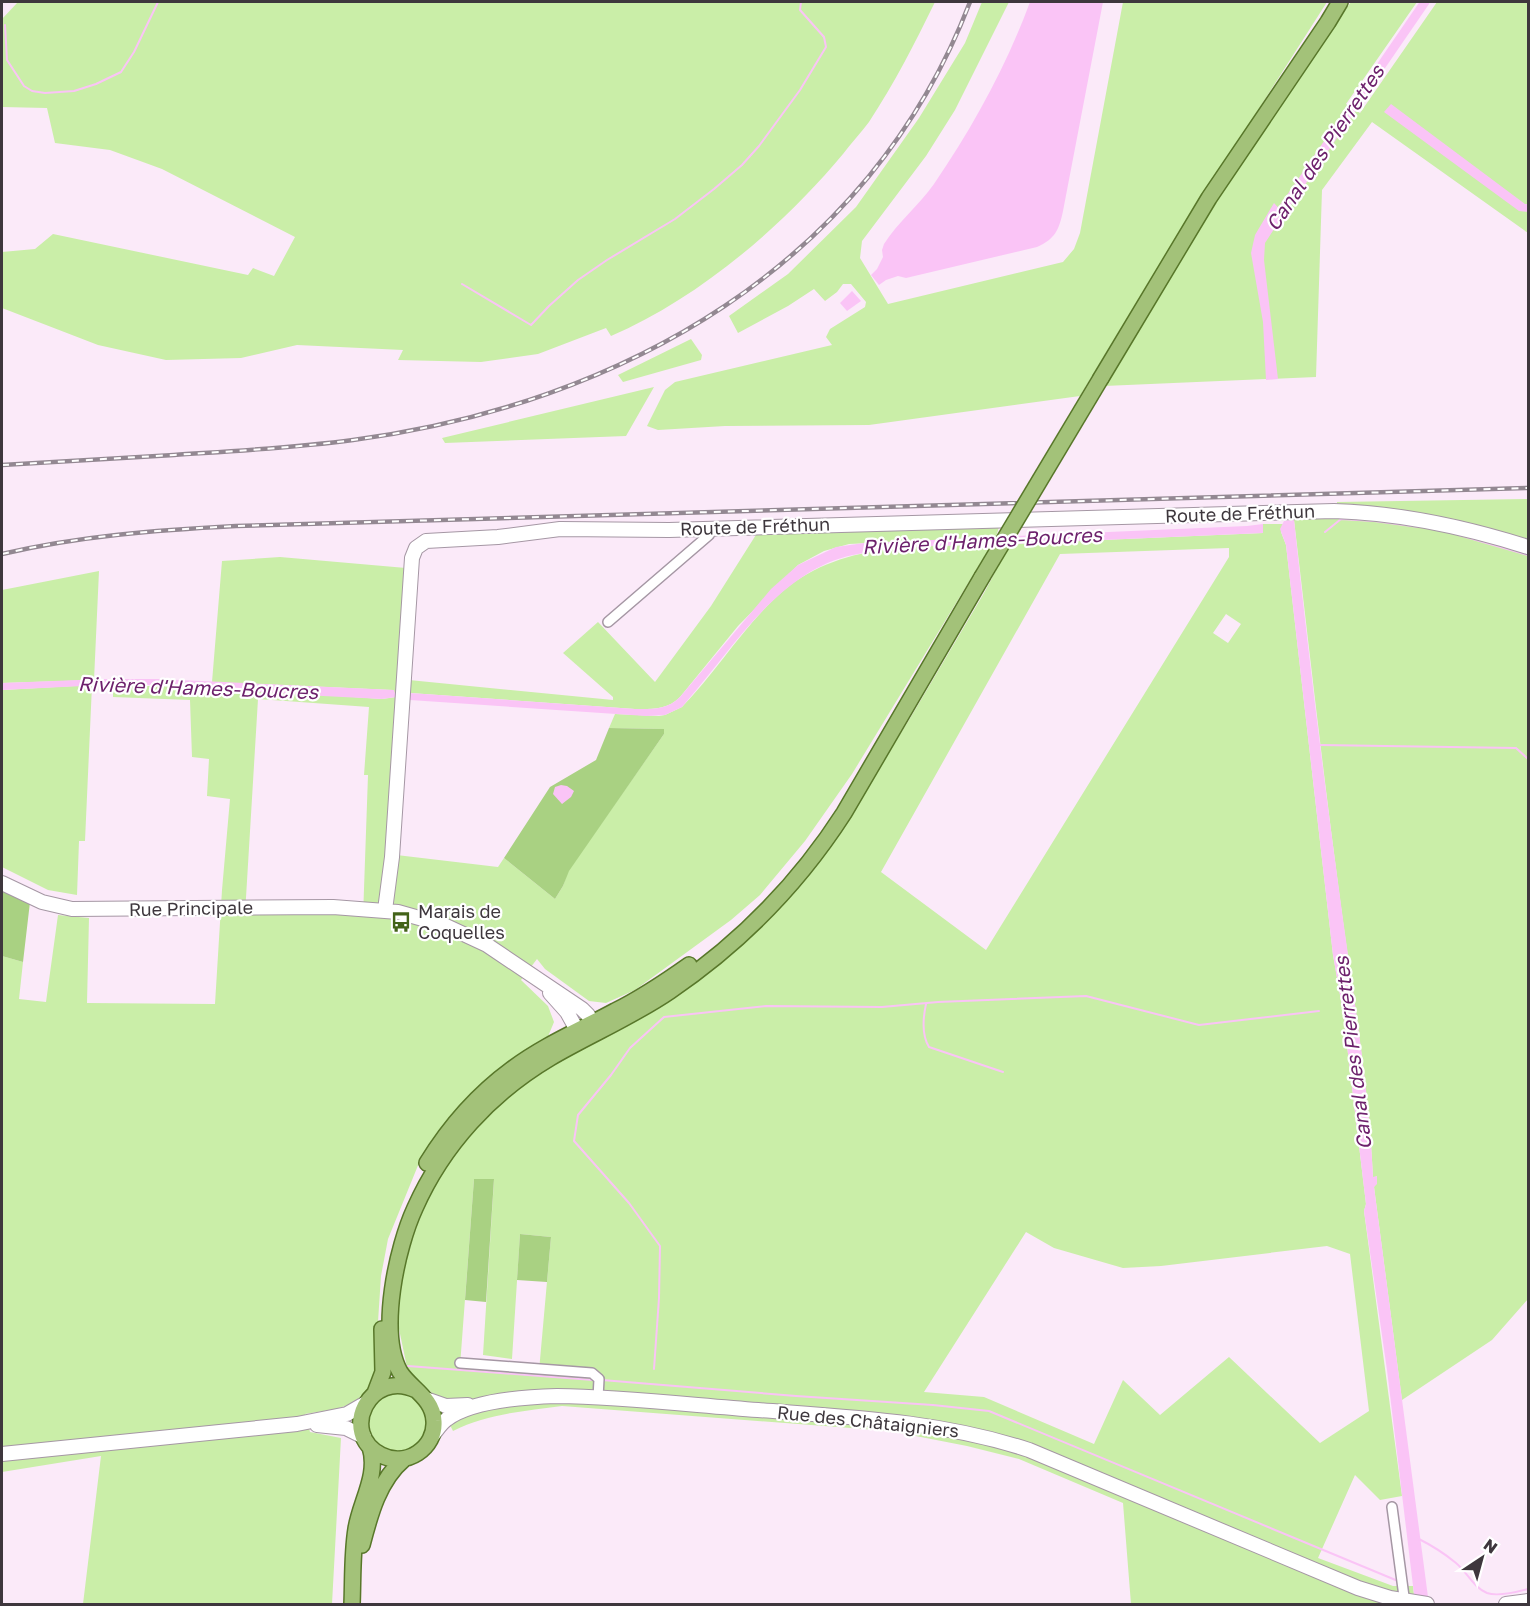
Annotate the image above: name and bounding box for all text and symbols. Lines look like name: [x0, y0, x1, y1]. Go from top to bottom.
water label: Canal des Pierrettes: [1260, 59, 1389, 235]
street label: Route de Fréthun: [1165, 499, 1315, 527]
street label: Route de Fréthun: [680, 512, 830, 540]
water label: Rivière d'Hames-Boucres: [861, 522, 1104, 558]
water label: Rivière d'Hames-Boucres: [78, 671, 320, 703]
street label: Rue Principale: [129, 896, 253, 920]
place label: Marais de Coquelles: [418, 900, 505, 943]
bus stop icon: Marais de Coquelles: [389, 910, 413, 934]
water label: Canal des Pierrettes: [1328, 954, 1376, 1151]
street label: Rue des Châtaigniers: [776, 1401, 960, 1441]
north arrow: [1452, 1528, 1512, 1588]
text: N: [1480, 1534, 1502, 1558]

